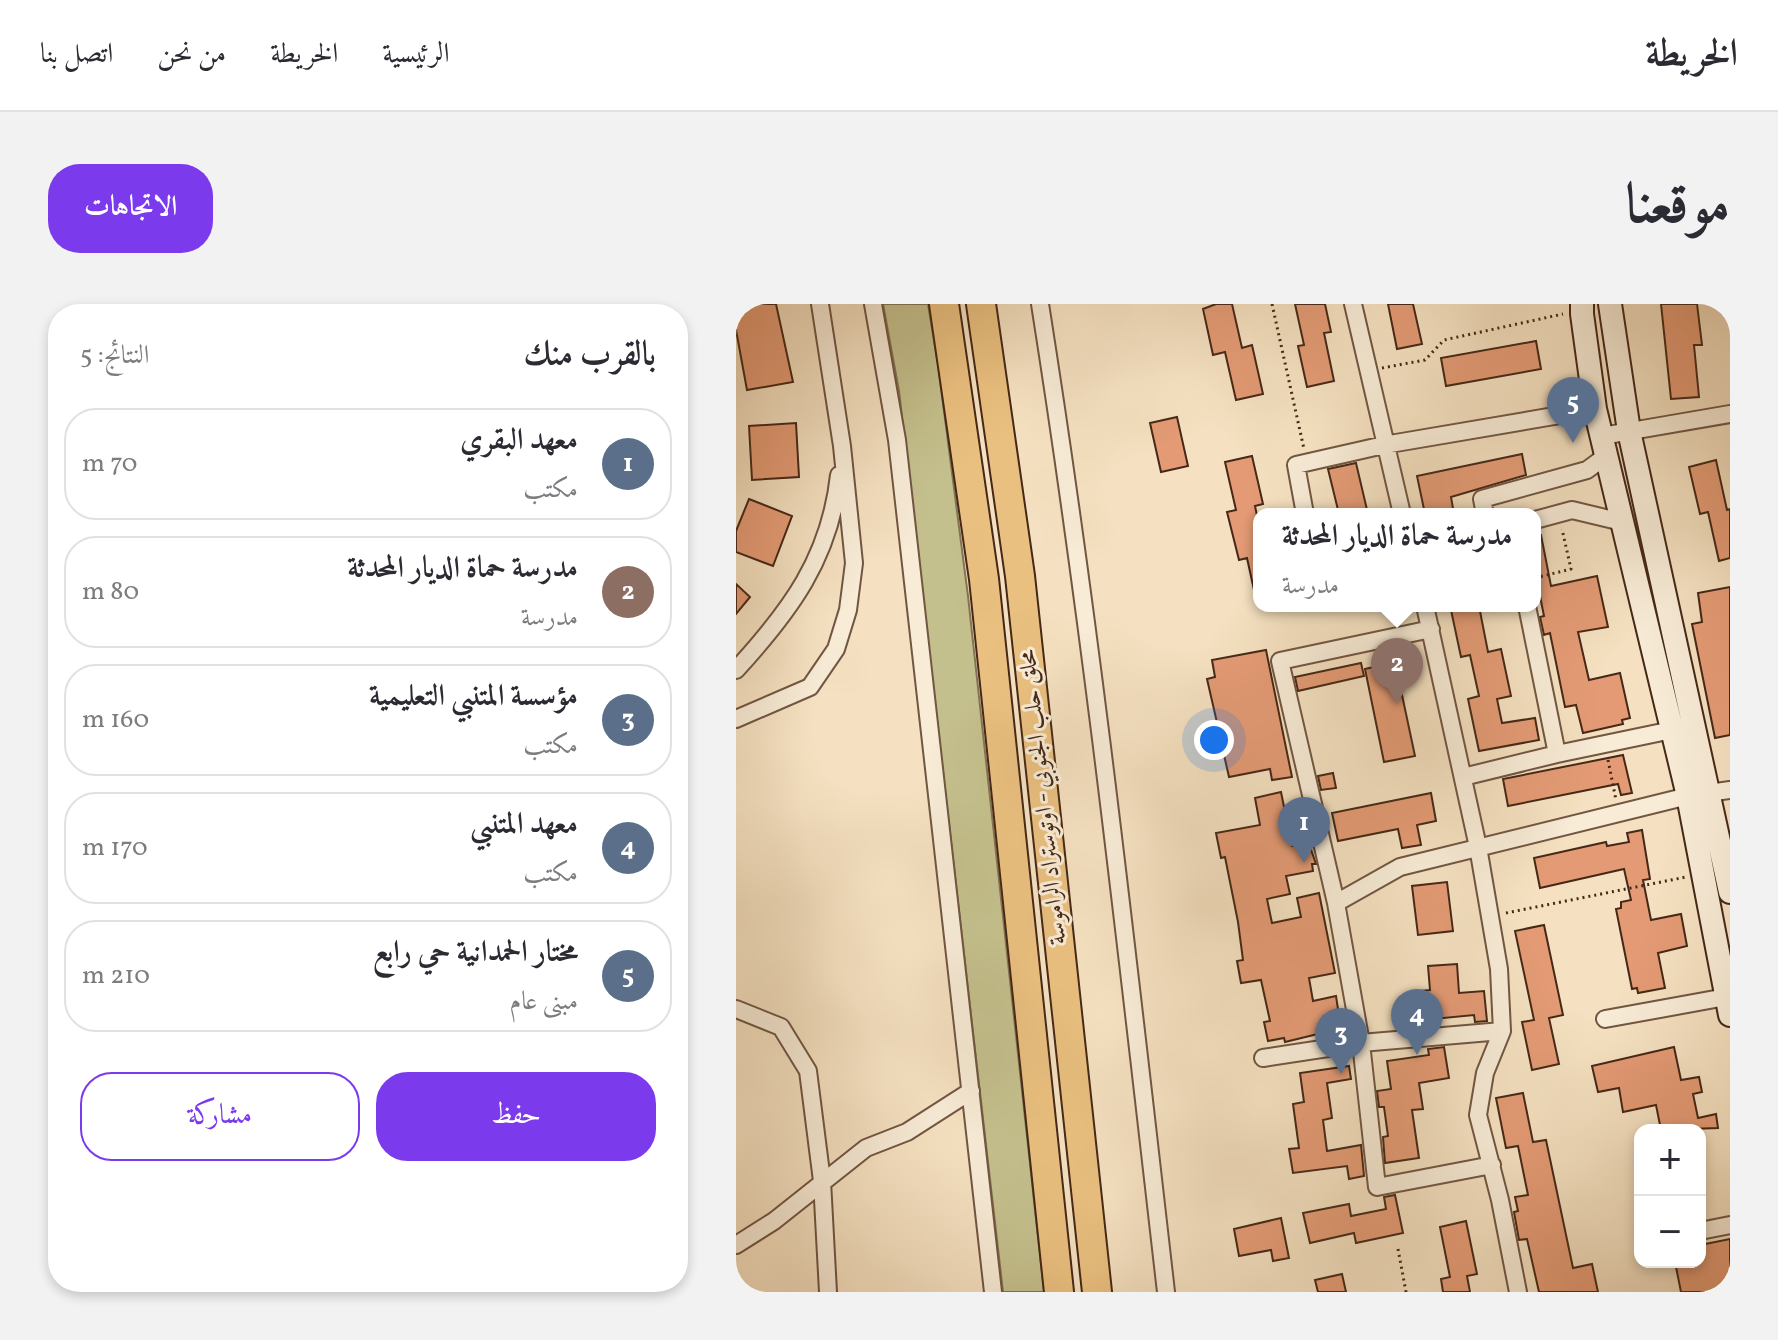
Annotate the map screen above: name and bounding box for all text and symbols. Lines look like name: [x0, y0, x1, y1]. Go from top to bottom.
text: الخريطة: [1646, 29, 1738, 82]
text: اتصل بنا: [40, 35, 113, 74]
text: من نحن: [157, 35, 226, 74]
text: الخريطة: [270, 35, 338, 74]
text: الرئيسية: [382, 35, 450, 74]
button: الاتجاهات: [48, 164, 213, 253]
text: موقعنا: [1625, 169, 1730, 247]
text: بالقرب منك: [524, 332, 656, 379]
text: النتائج: 5: [80, 338, 150, 374]
pin: 5: [1547, 377, 1599, 443]
text: معهد البقري: [460, 420, 578, 462]
text: 70 m: [82, 446, 137, 482]
text: 1: [623, 446, 633, 482]
text: مكتب: [523, 472, 578, 508]
popup: [1253, 508, 1541, 612]
text: مدرسة حماة الديار المحدثة: [1282, 516, 1512, 558]
text: مدرسة حماة الديار المحدثة: [347, 548, 578, 590]
text: مدرسة: [1282, 568, 1339, 604]
text: 80 m: [82, 574, 139, 610]
text: 2: [621, 574, 635, 610]
text: مدرسة: [521, 600, 578, 636]
pin: 2: [1371, 638, 1423, 704]
street label: محلق حلب الجنوبي - اوتوستراد الراموسة: [1012, 647, 1076, 946]
text: مؤسسة المتنبي التعليمية: [369, 676, 578, 718]
text: 160 m: [82, 702, 149, 738]
text: 3: [621, 702, 635, 738]
your location: [1194, 720, 1234, 760]
text: مكتب: [523, 728, 578, 764]
pin: 1: [1278, 797, 1330, 863]
text: معهد المتنبي: [470, 804, 578, 846]
text: 170 m: [82, 830, 148, 866]
text: 4: [620, 830, 636, 866]
text: مكتب: [523, 856, 578, 892]
text: مختار الحمدانية حي رابع: [373, 932, 578, 974]
text: 210 m: [82, 958, 150, 994]
text: 5: [622, 958, 634, 994]
text: مبنى عام: [510, 984, 578, 1020]
pin: 4: [1391, 989, 1443, 1055]
pin: 3: [1315, 1008, 1367, 1074]
button: مشاركة: [80, 1072, 360, 1161]
button: حفظ: [376, 1072, 656, 1161]
map controls: [1634, 1124, 1706, 1268]
button: +: [1634, 1124, 1706, 1196]
button: −: [1634, 1196, 1706, 1268]

